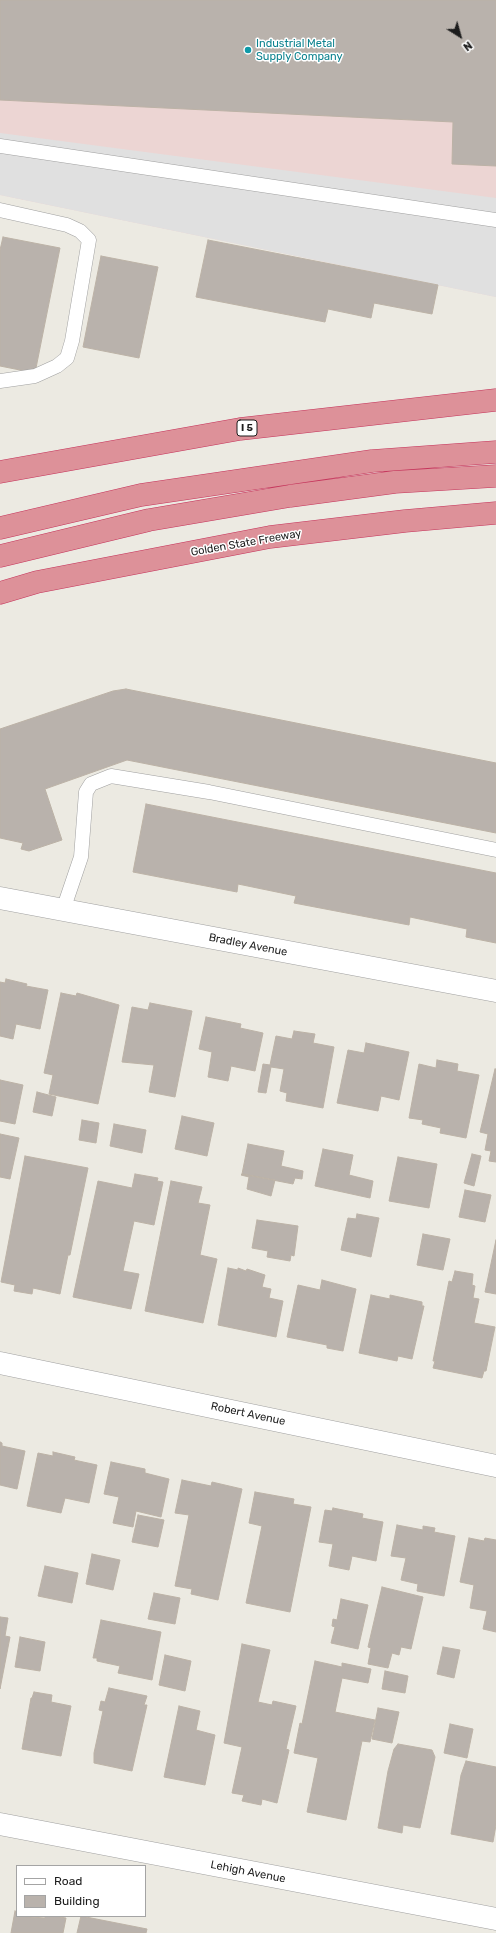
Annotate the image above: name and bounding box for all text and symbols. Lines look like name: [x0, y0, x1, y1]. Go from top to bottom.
north arrow: [440, 16, 480, 56]
place label: Industrial Metal Supply Company: [256, 37, 343, 63]
text: N: [460, 38, 475, 54]
marker: Industrial Metal Supply Company: [243, 45, 253, 55]
road number: I 5: [237, 420, 257, 436]
street label: Golden State Freeway: [190, 527, 302, 559]
street label: Bradley Avenue: [207, 931, 289, 959]
street label: Robert Avenue: [210, 1400, 286, 1428]
street label: Lehigh Avenue: [209, 1858, 287, 1886]
legend: [16, 1865, 146, 1917]
text: Road: [54, 1874, 82, 1888]
text: Building: [54, 1894, 100, 1908]

